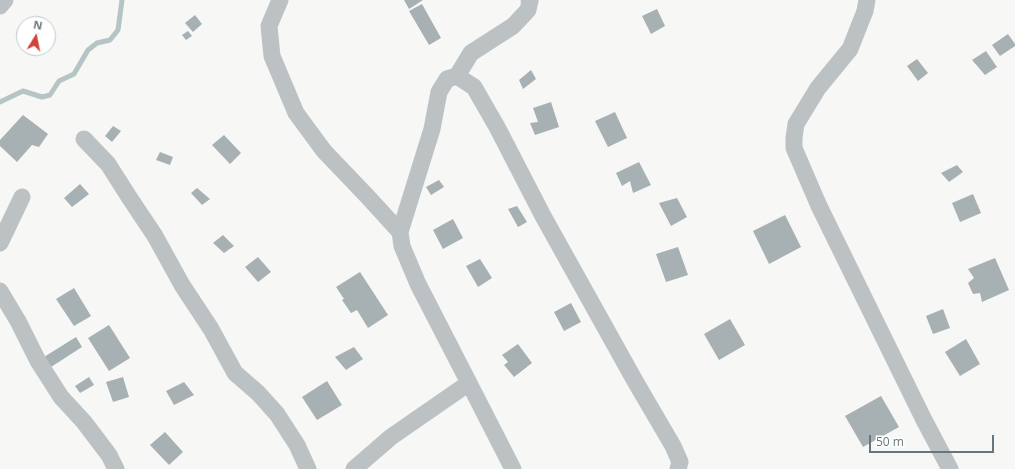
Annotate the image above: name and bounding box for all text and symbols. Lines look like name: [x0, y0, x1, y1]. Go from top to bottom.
north arrow: [16, 16, 56, 56]
text: N: [32, 17, 44, 33]
scale bar: [871, 427, 996, 453]
text: 50 m: [876, 433, 904, 450]

